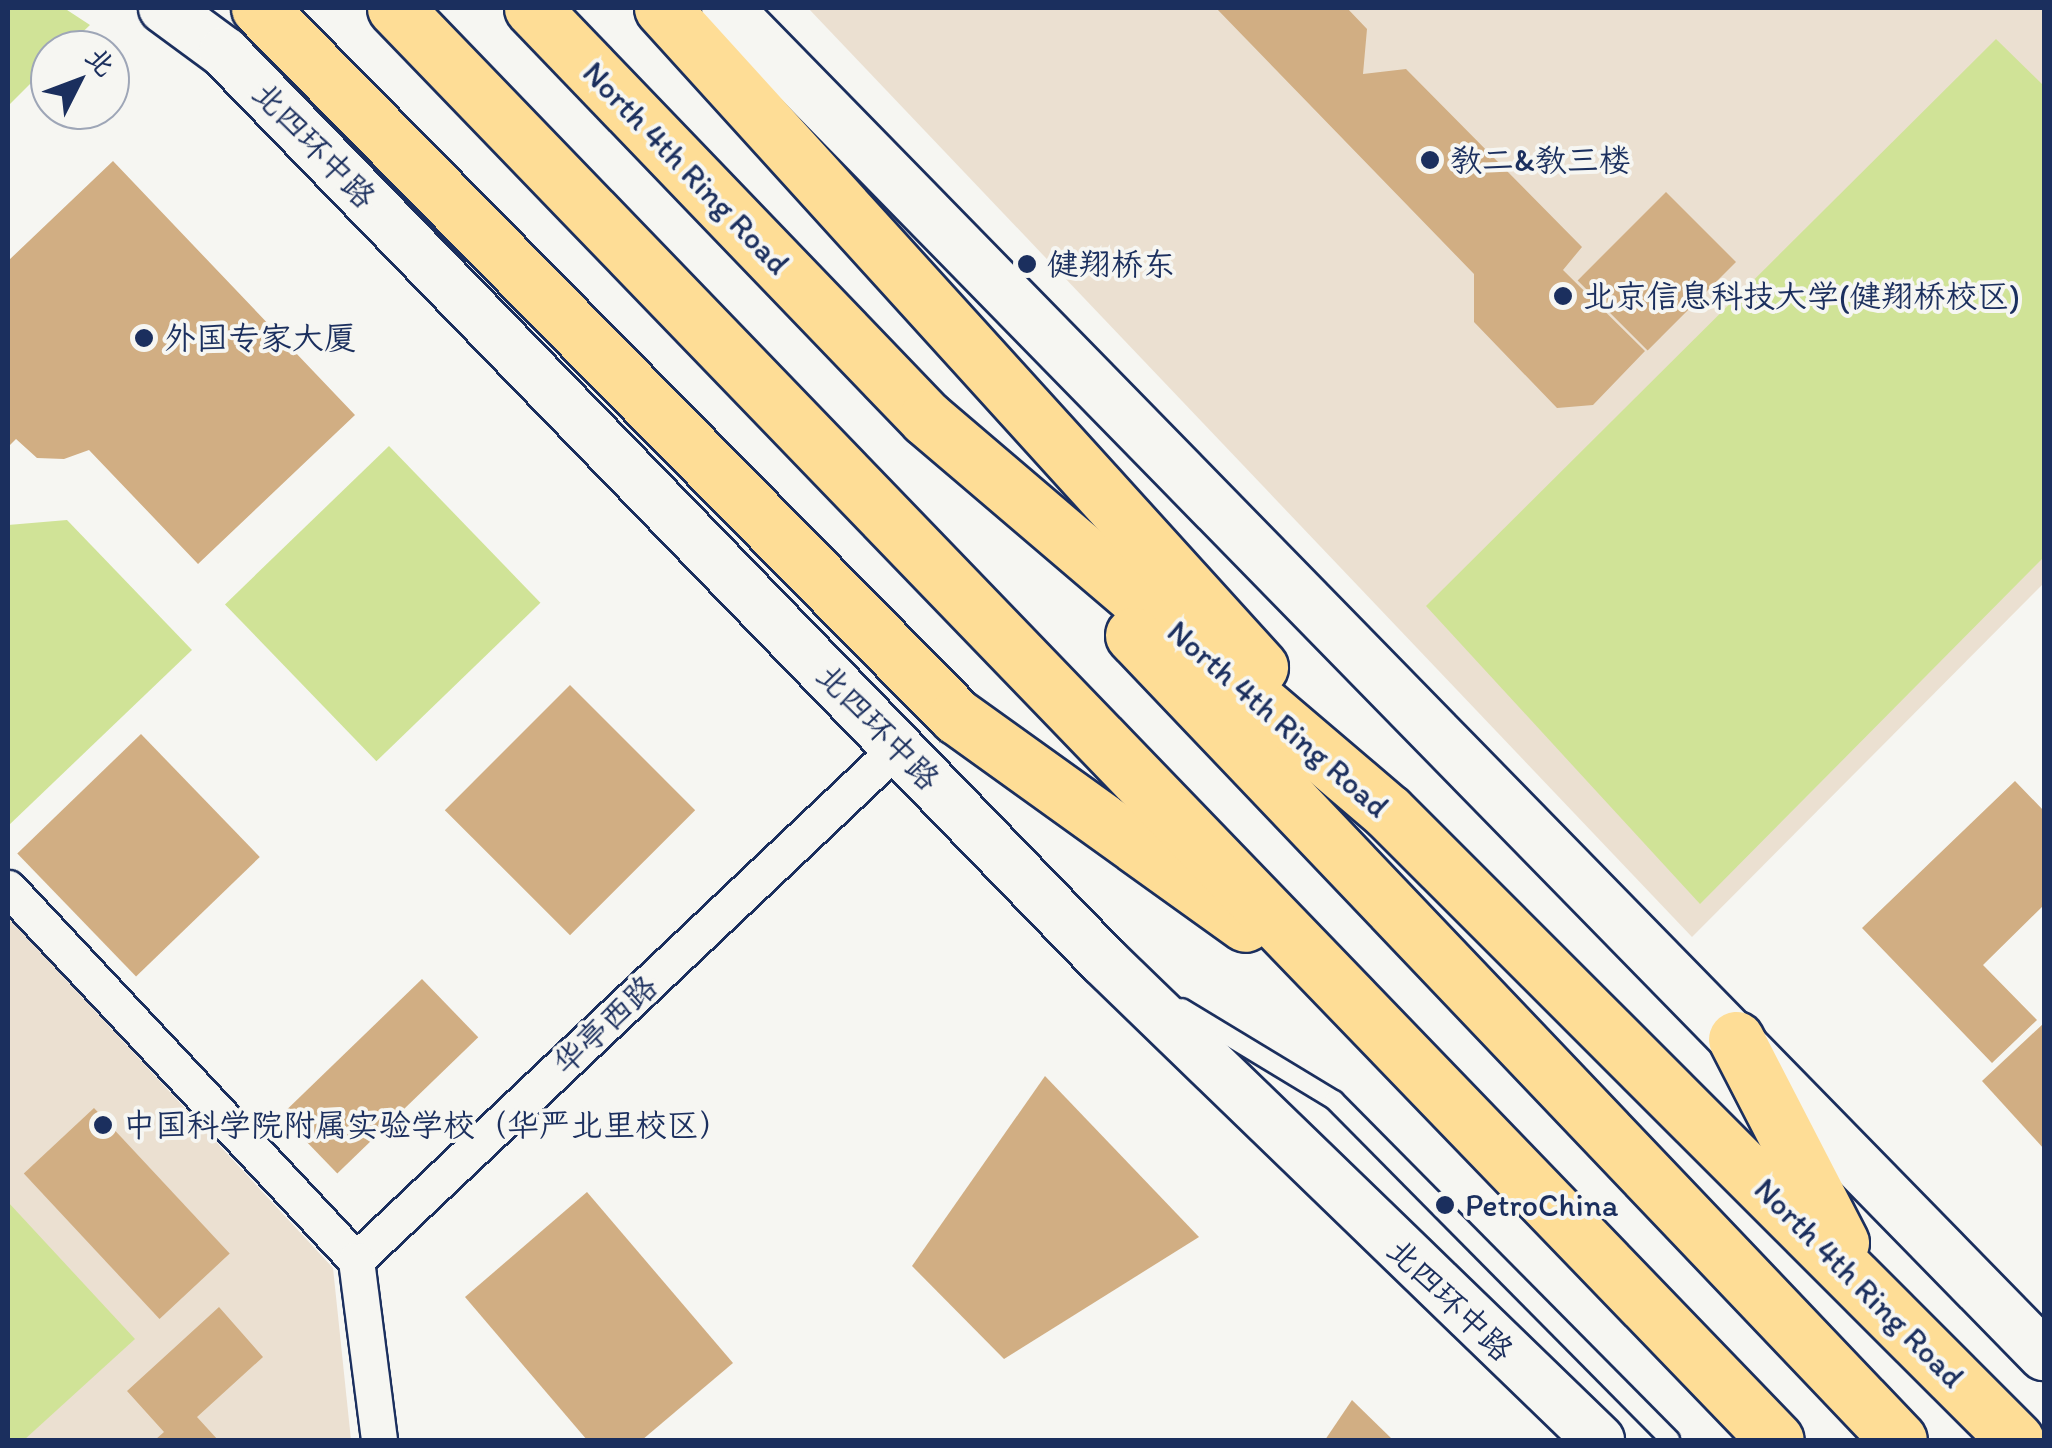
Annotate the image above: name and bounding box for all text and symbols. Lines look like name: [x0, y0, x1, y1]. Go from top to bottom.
north arrow: [30, 30, 130, 130]
text: 北: [79, 39, 123, 83]
street label: North 4th Ring Road: [575, 54, 797, 282]
street label: 北四环中路: [245, 74, 383, 216]
place label: 教二&教三楼: [1450, 141, 1631, 179]
marker: 教二&教三楼: [1419, 149, 1441, 171]
place label: 健翔桥东: [1047, 245, 1175, 283]
marker: 健翔桥东: [1016, 253, 1038, 275]
place label: 北京信息科技大学(健翔桥校区): [1583, 277, 2020, 315]
marker: 北京信息科技大学(健翔桥校区): [1552, 285, 1574, 307]
place label: 外国专家大厦: [164, 319, 356, 357]
marker: 外国专家大厦: [133, 327, 155, 349]
street label: North 4th Ring Road: [1160, 613, 1396, 825]
street label: 北四环中路: [809, 656, 947, 798]
street label: 华亭西路: [545, 967, 665, 1083]
place label: 中国科学院附属实验学校（华严北里校区）: [123, 1106, 731, 1144]
marker: 中国科学院附属实验学校（华严北里校区）: [92, 1114, 114, 1136]
street label: North 4th Ring Road: [1747, 1171, 1971, 1395]
place label: PetroChina: [1465, 1186, 1618, 1224]
marker: PetroChina: [1434, 1194, 1456, 1216]
street label: 北四环中路: [1379, 1231, 1521, 1369]

